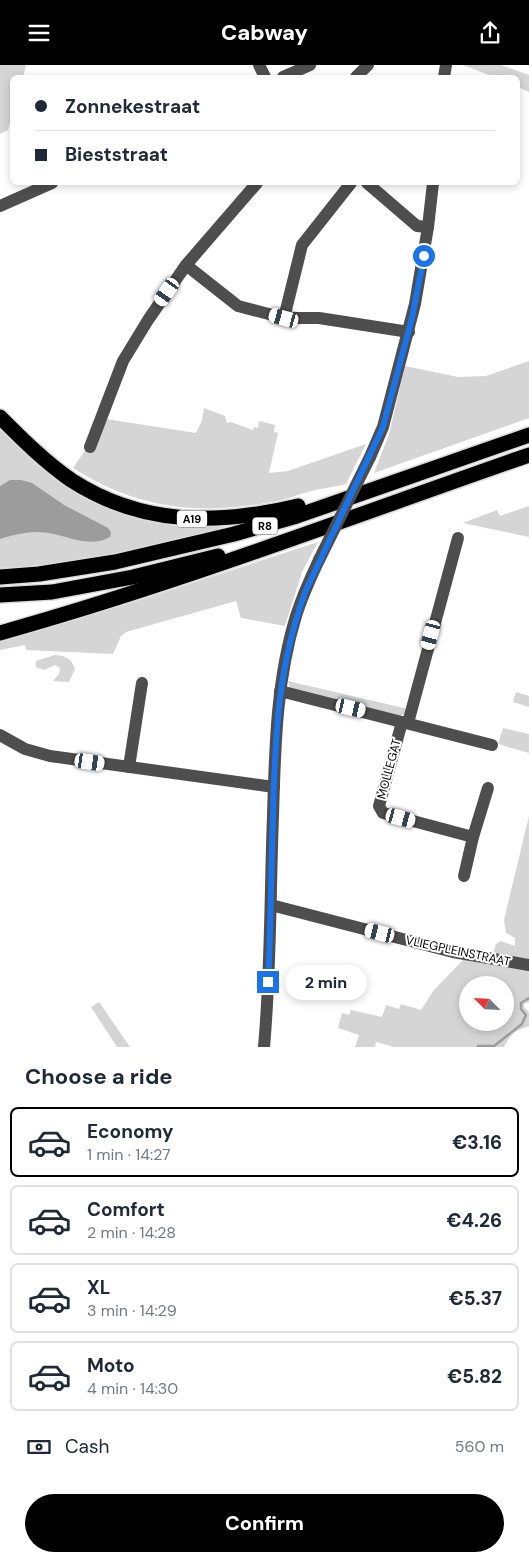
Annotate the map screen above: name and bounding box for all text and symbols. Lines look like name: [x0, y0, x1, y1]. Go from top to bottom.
text: Cabway: [221, 18, 308, 47]
icon: menu: [25, 19, 53, 47]
icon: share: [476, 19, 504, 47]
text: Zonnekestraat: [65, 94, 200, 119]
text: Bieststraat: [65, 142, 168, 167]
route start: [413, 245, 435, 267]
car: [152, 275, 181, 309]
car: [267, 307, 300, 329]
road number: A19: [177, 511, 207, 527]
road number: R8: [252, 517, 278, 535]
car: [419, 619, 442, 651]
car: [334, 697, 367, 719]
street label: MOLLEGAT: [373, 737, 405, 801]
car: [74, 752, 105, 772]
car: [384, 807, 417, 829]
car: [363, 922, 396, 944]
street label: VLIEGPLEINSTRAAT: [404, 932, 512, 970]
callout: 2 min: [286, 965, 368, 999]
route end: [257, 971, 279, 993]
text: 2 min: [305, 972, 347, 993]
north arrow: [459, 976, 514, 1031]
map controls: [459, 976, 514, 1031]
text: Choose a ride: [25, 1062, 173, 1091]
text: Economy: [87, 1119, 174, 1144]
icon: car: [27, 1120, 72, 1165]
text: €3.16: [452, 1130, 502, 1155]
text: 1 min · 14:27: [87, 1144, 171, 1165]
text: Comfort: [87, 1197, 165, 1222]
icon: car: [27, 1198, 72, 1243]
text: €4.26: [447, 1208, 502, 1233]
text: 2 min · 14:28: [87, 1222, 176, 1243]
text: XL: [87, 1275, 110, 1300]
icon: car: [27, 1276, 72, 1321]
text: €5.37: [449, 1286, 502, 1311]
text: 3 min · 14:29: [87, 1300, 177, 1321]
text: Moto: [87, 1353, 135, 1378]
icon: car: [27, 1354, 72, 1399]
text: €5.82: [447, 1364, 502, 1389]
text: 4 min · 14:30: [87, 1378, 178, 1399]
icon: cash: [25, 1433, 53, 1461]
text: Cash: [65, 1434, 109, 1459]
text: 560 m: [455, 1436, 504, 1457]
button: Confirm: [25, 1494, 504, 1552]

